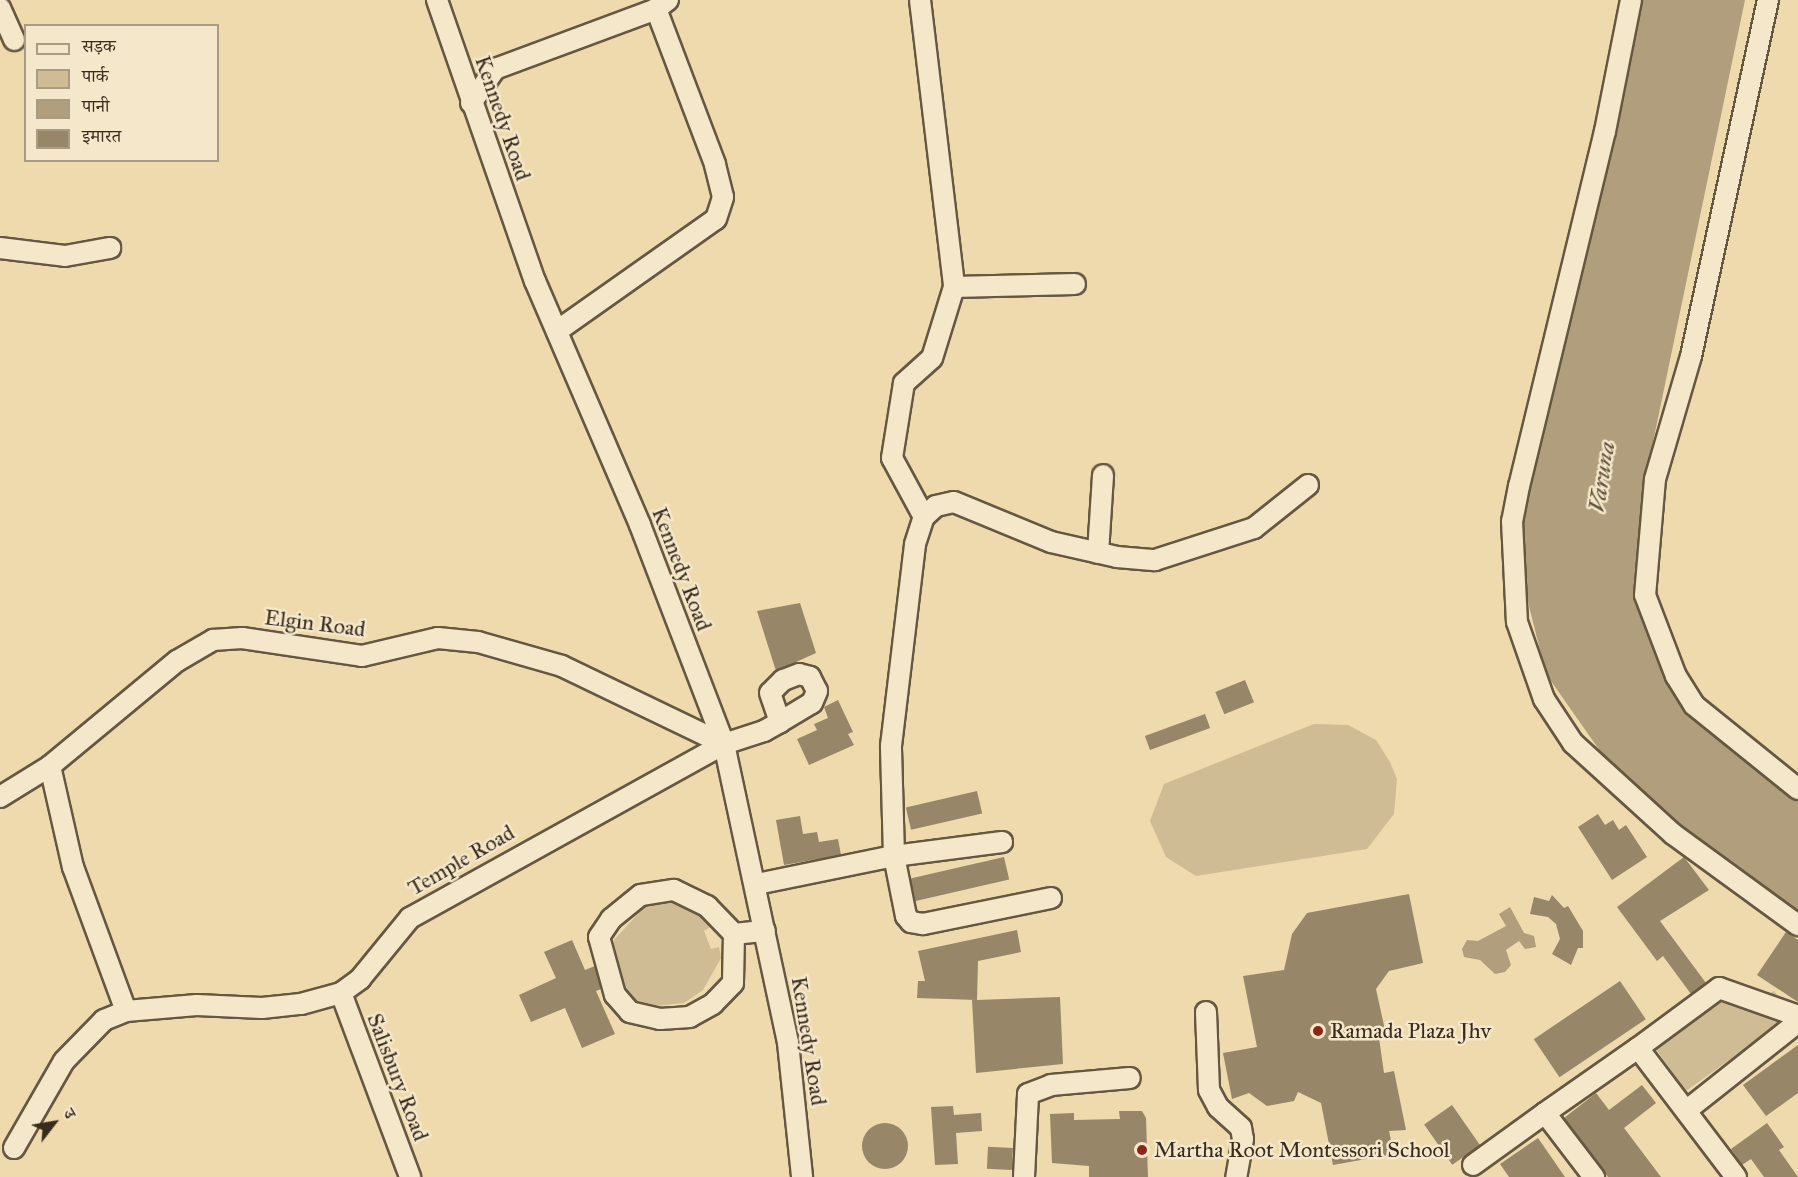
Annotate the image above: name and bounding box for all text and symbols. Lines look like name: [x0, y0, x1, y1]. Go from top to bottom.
legend: [24, 24, 219, 162]
text: सड़क: [82, 35, 116, 57]
street label: Kennedy Road: [469, 52, 537, 184]
text: पार्क: [82, 65, 109, 87]
text: पानी: [82, 95, 109, 117]
text: इमारत: [82, 125, 121, 147]
water label: Varuna: [1582, 440, 1622, 514]
street label: Kennedy Road: [646, 503, 718, 635]
street label: Elgin Road: [263, 604, 367, 642]
street label: Temple Road: [403, 819, 519, 901]
street label: Kennedy Road: [786, 975, 832, 1107]
street label: Salisbury Road: [362, 1009, 434, 1145]
place label: Ramada Plaza Jhv: [1330, 1018, 1491, 1044]
marker: Ramada Plaza Jhv: [1311, 1024, 1325, 1038]
north arrow: [24, 1093, 84, 1153]
text: उ: [60, 1105, 80, 1122]
place label: Martha Root Montessori School: [1154, 1137, 1450, 1163]
marker: Martha Root Montessori School: [1135, 1143, 1149, 1157]

